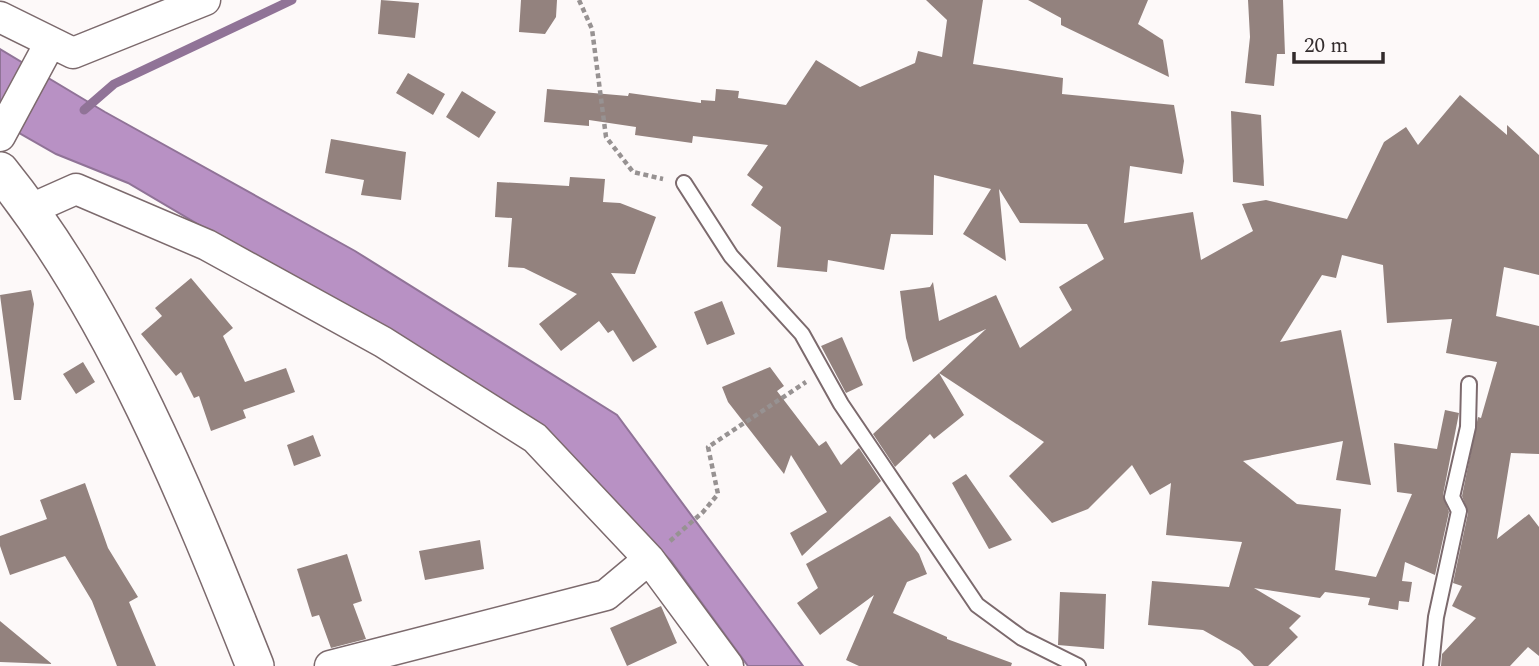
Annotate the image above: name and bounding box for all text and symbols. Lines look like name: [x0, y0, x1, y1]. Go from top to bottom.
scale bar: [1294, 21, 1383, 65]
text: 20 m: [1304, 30, 1348, 62]

